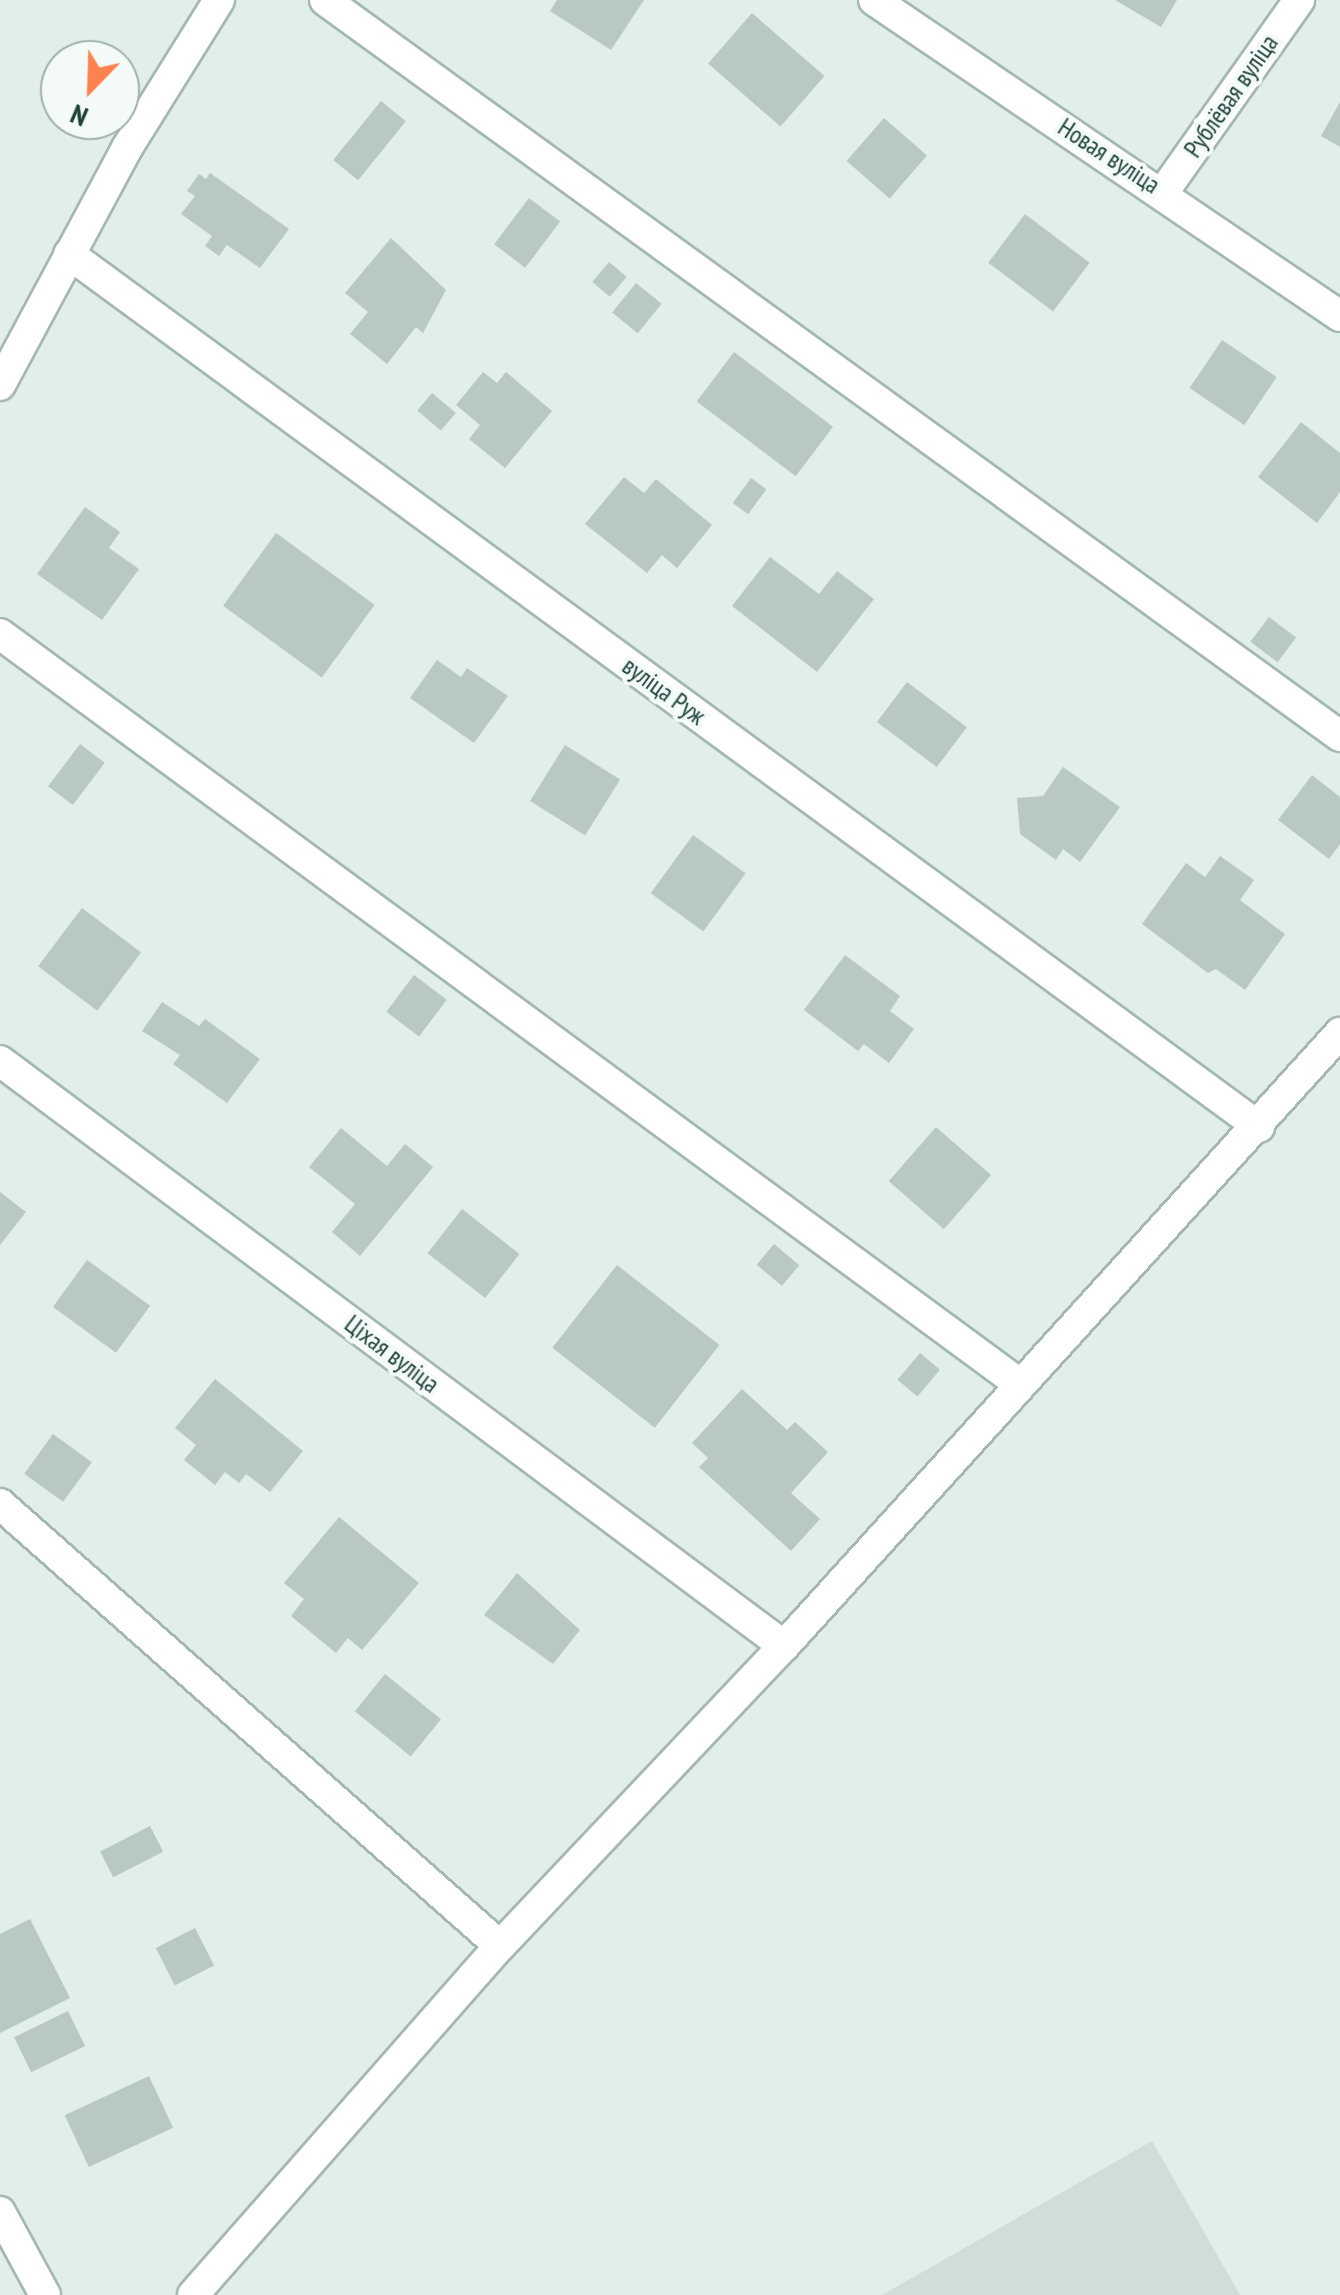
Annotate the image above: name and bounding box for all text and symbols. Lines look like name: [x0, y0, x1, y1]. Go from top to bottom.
street label: Рублёвая вуліца: [1178, 29, 1284, 163]
north arrow: [40, 40, 140, 140]
text: N: [65, 96, 93, 136]
street label: Новая вуліца: [1053, 112, 1165, 200]
street label: вуліца Руж: [617, 651, 711, 731]
street label: Ціхая вуліца: [339, 1309, 445, 1399]

